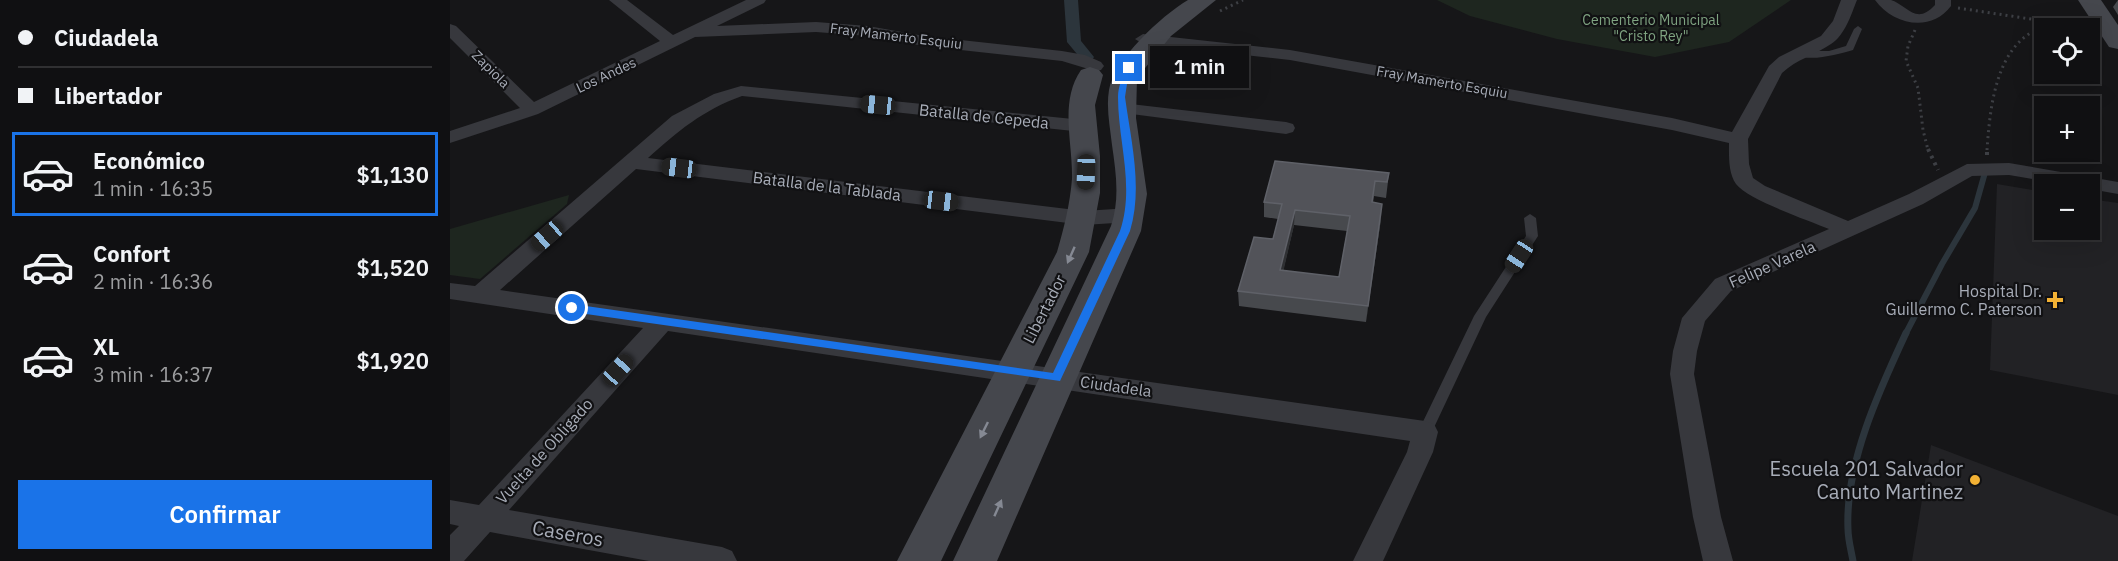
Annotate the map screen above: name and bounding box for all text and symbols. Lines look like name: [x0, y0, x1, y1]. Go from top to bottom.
park label: Cementerio Municipal "Cristo Rey": [1582, 11, 1720, 45]
map controls: [2034, 18, 2100, 240]
button: locate: [2034, 18, 2100, 84]
street label: Fray Mamerto Esquiu: [829, 19, 963, 53]
text: Ciudadela: [54, 23, 159, 52]
street label: Zapiola: [468, 46, 514, 92]
callout: 1 min: [1150, 47, 1249, 89]
street label: Los Andes: [573, 53, 639, 97]
text: 1 min: [1174, 53, 1225, 80]
route end: [1115, 54, 1142, 81]
street label: Fray Mamerto Esquiu: [1375, 62, 1509, 102]
text: Libertador: [54, 81, 162, 110]
car: [859, 94, 897, 116]
button: +: [2034, 96, 2100, 162]
street label: Batalla de Cepeda: [918, 99, 1050, 133]
text: Económico: [93, 146, 205, 175]
icon: car: [21, 147, 75, 201]
car: [1076, 154, 1096, 190]
car: [660, 157, 698, 179]
text: $1,130: [356, 160, 429, 189]
street label: Batalla de la Tablada: [752, 167, 903, 205]
button: −: [2034, 174, 2100, 240]
text: 1 min · 16:35: [93, 175, 213, 202]
car: [922, 190, 960, 212]
car: [528, 217, 566, 255]
car: [1502, 236, 1536, 276]
street label: Felipe Varela: [1726, 236, 1819, 292]
text: Confort: [93, 239, 171, 268]
icon: car: [21, 240, 75, 294]
one-way arrow: [1066, 247, 1075, 264]
text: $1,520: [356, 253, 429, 282]
text: 2 min · 16:36: [93, 268, 213, 295]
street label: Libertador: [1018, 271, 1070, 347]
place label: Hospital Dr. Guillermo C. Paterson: [1886, 281, 2042, 319]
marker: Hospital Dr. Guillermo C. Paterson: [2046, 291, 2064, 309]
route start: [558, 294, 585, 321]
text: XL: [93, 332, 119, 361]
icon: car: [21, 333, 75, 387]
text: $1,920: [356, 346, 429, 375]
car: [599, 351, 637, 389]
text: 3 min · 16:37: [93, 361, 213, 388]
street label: Ciudadela: [1079, 371, 1153, 401]
street label: Vuelta de Obligado: [491, 394, 597, 508]
one-way arrow: [979, 421, 989, 438]
place label: Escuela 201 Salvador Canuto Martinez: [1770, 455, 1963, 505]
marker: Escuela 201 Salvador Canuto Martinez: [1968, 473, 1982, 487]
button: Confirmar: [18, 480, 432, 549]
one-way arrow: [994, 499, 1003, 516]
street label: Caseros: [530, 513, 606, 553]

